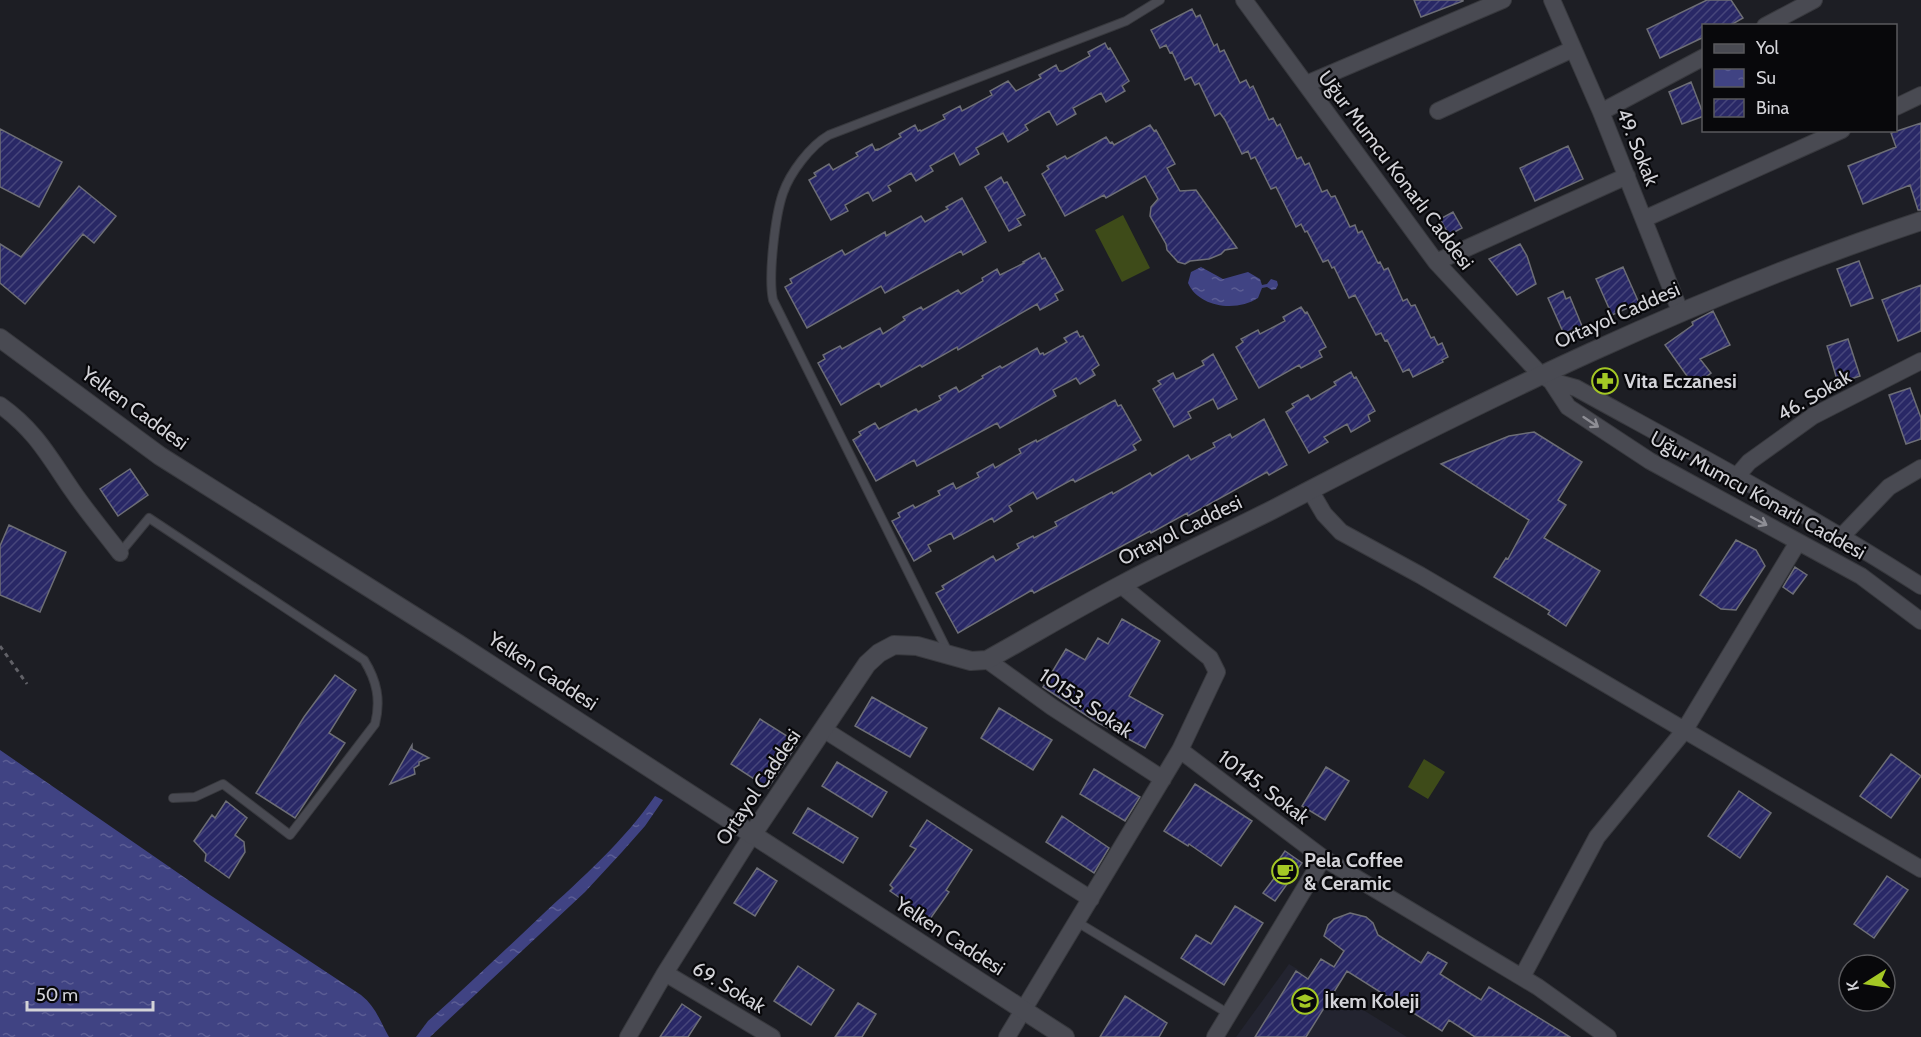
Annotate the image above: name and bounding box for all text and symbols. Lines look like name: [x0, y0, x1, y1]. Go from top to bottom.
legend: [1702, 24, 1897, 132]
text: Yol: [1755, 37, 1780, 59]
street label: Uğur Mumcu Konarlı Caddesi: [1313, 66, 1479, 274]
text: Su: [1756, 67, 1776, 89]
text: Bina: [1756, 97, 1790, 119]
street label: 49. Sokak: [1612, 105, 1664, 189]
street label: Ortayol Caddesi: [1551, 277, 1683, 353]
street label: Yelken Caddesi: [76, 361, 193, 455]
street label: 46. Sokak: [1773, 364, 1855, 426]
pharmacy icon: Vita Eczanesi: [1590, 366, 1620, 396]
place label: Vita Eczanesi: [1624, 369, 1737, 393]
one-way arrow: [1582, 416, 1599, 428]
street label: Uğur Mumcu Konarlı Caddesi: [1646, 426, 1870, 564]
street label: Ortayol Caddesi: [1114, 490, 1246, 570]
one-way arrow: [1750, 515, 1767, 527]
street label: Yelken Caddesi: [483, 626, 602, 715]
street label: 10153. Sokak: [1035, 663, 1137, 743]
street label: Ortayol Caddesi: [710, 725, 806, 849]
street label: 10145. Sokak: [1214, 745, 1314, 829]
place label: Pela Coffee & Ceramic: [1304, 848, 1403, 895]
cafe icon: Pela Coffee & Ceramic: [1270, 856, 1300, 886]
street label: Yelken Caddesi: [890, 891, 1009, 980]
north arrow: [1837, 953, 1897, 1013]
street label: 69. Sokak: [688, 956, 770, 1018]
scale bar: [27, 974, 153, 1012]
text: K: [1842, 979, 1863, 993]
text: 50 m: [36, 984, 78, 1006]
school or university icon: İkem Koleji: [1290, 986, 1320, 1016]
place label: İkem Koleji: [1324, 989, 1419, 1013]

